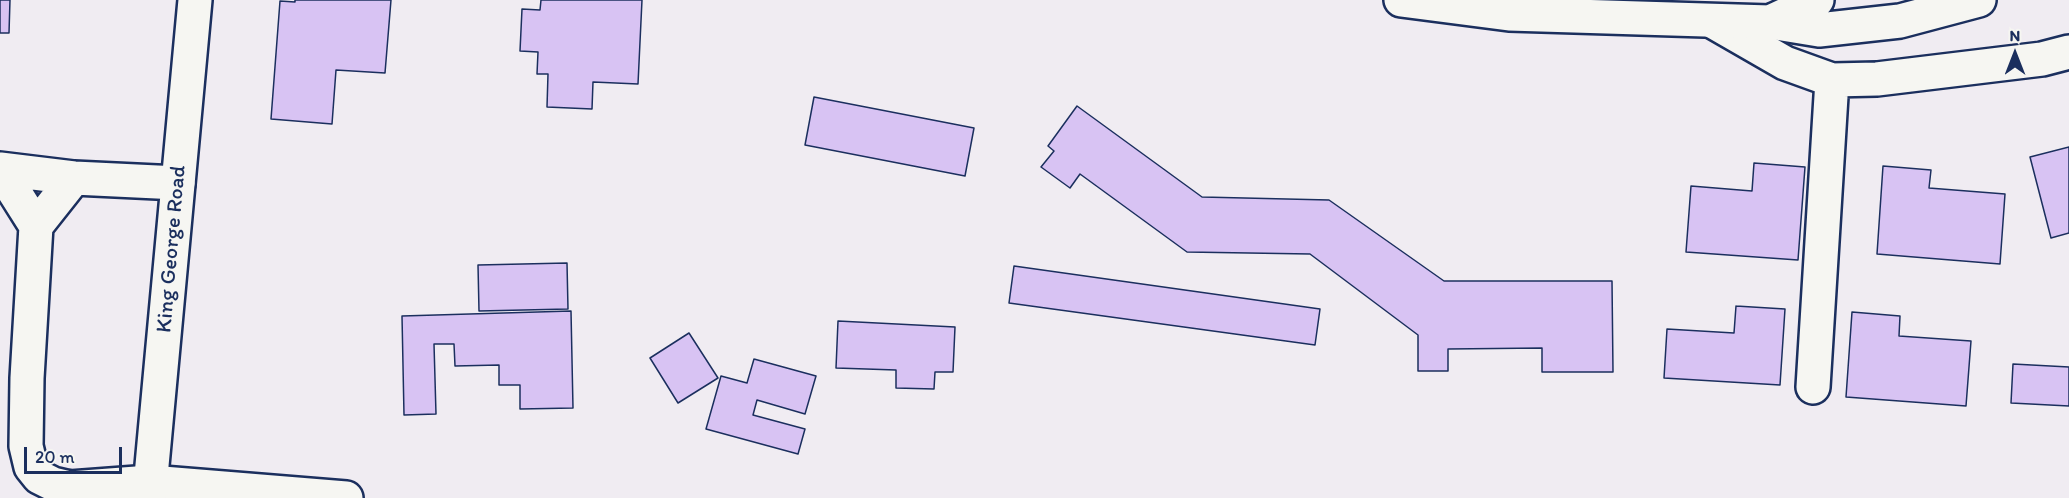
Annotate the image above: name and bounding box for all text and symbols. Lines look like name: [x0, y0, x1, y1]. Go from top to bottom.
north arrow: [1985, 24, 2045, 84]
text: N: [2010, 26, 2020, 45]
street label: King George Road: [152, 164, 192, 334]
scale bar: [27, 435, 124, 473]
text: 20 m: [35, 446, 75, 468]

